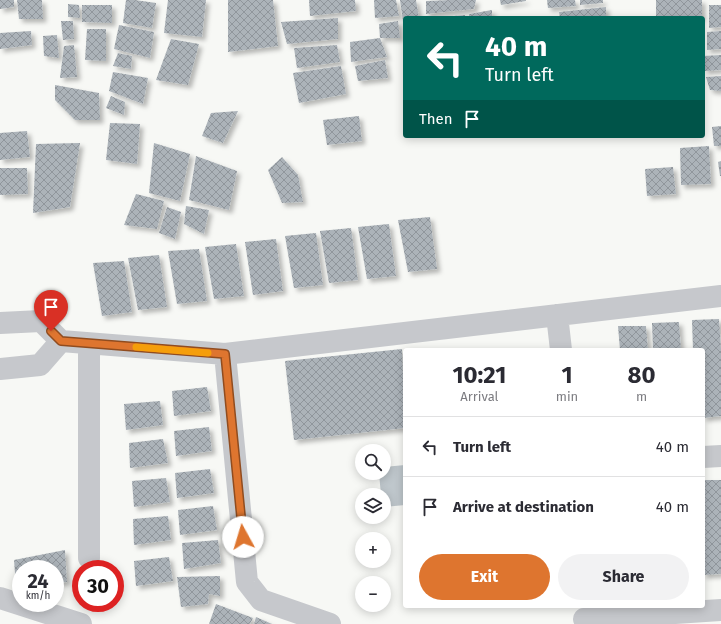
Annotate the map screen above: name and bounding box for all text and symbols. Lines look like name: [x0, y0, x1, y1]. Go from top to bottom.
text: 40 m: [485, 30, 548, 63]
icon: left: [419, 32, 471, 84]
text: Turn left: [485, 64, 554, 86]
icon: arrive: [461, 108, 483, 130]
text: Then: [419, 110, 453, 128]
pin: [34, 290, 68, 331]
icon: arrive: [40, 296, 62, 318]
text: 10:21: [452, 361, 506, 389]
text: 1: [561, 361, 573, 389]
text: 80: [628, 361, 656, 389]
text: Arrival: [460, 389, 498, 404]
text: min: [556, 389, 578, 404]
text: m: [636, 389, 647, 404]
icon: left: [419, 436, 441, 458]
text: Turn left: [453, 438, 511, 456]
text: 40 m: [656, 438, 689, 456]
map controls: [355, 444, 391, 612]
button: search: [355, 444, 391, 480]
button: layers: [355, 488, 391, 524]
icon: arrive: [419, 496, 441, 518]
text: Arrive at destination: [453, 498, 594, 516]
text: 40 m: [656, 498, 689, 516]
position arrow: [222, 516, 264, 558]
button: +: [355, 532, 391, 568]
button: Exit: [419, 554, 550, 600]
button: Share: [558, 554, 689, 600]
speed limit sign: 30: [72, 560, 124, 612]
text: 24: [27, 569, 49, 593]
button: −: [355, 576, 391, 612]
text: km/h: [26, 590, 50, 602]

